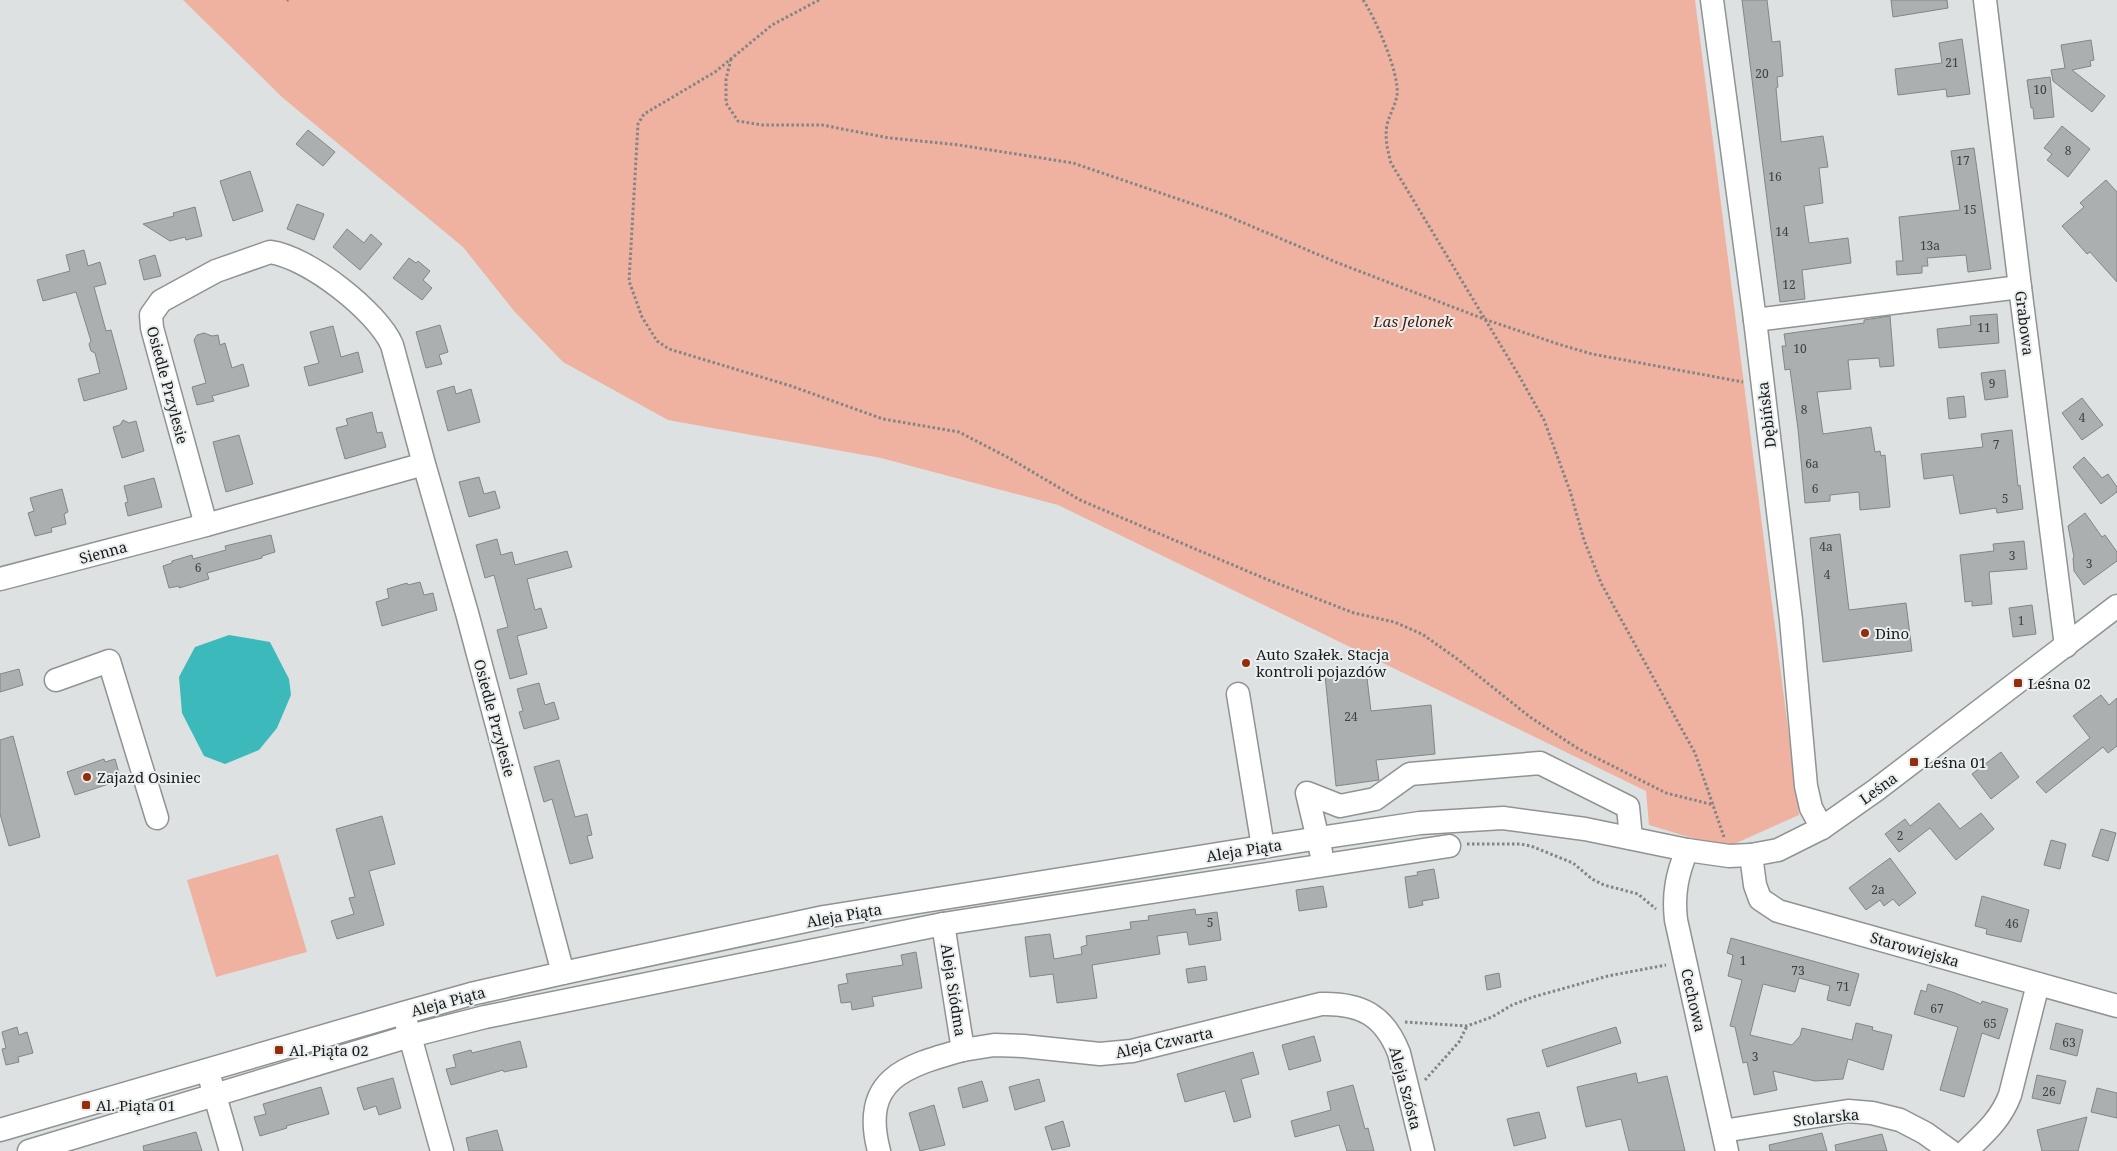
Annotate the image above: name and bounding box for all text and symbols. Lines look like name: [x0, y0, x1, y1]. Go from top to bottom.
house number: 21: [1945, 54, 1959, 71]
house number: 20: [1755, 65, 1769, 82]
house number: 10: [2033, 81, 2047, 98]
house number: 8: [2065, 142, 2072, 159]
house number: 17: [1956, 152, 1970, 169]
house number: 16: [1768, 168, 1782, 185]
house number: 15: [1963, 201, 1977, 218]
house number: 14: [1775, 223, 1789, 240]
house number: 13a: [1920, 237, 1940, 254]
house number: 12: [1782, 276, 1796, 293]
street label: Grabowa: [2011, 289, 2039, 357]
park label: Las Jelonek: [1372, 311, 1453, 331]
house number: 11: [1977, 319, 1991, 336]
street label: Osiedle Przylesie: [143, 324, 193, 446]
house number: 10: [1793, 340, 1807, 357]
house number: 9: [1989, 375, 1995, 392]
street label: Dębińska: [1752, 381, 1780, 449]
house number: 8: [1801, 401, 1808, 418]
house number: 4: [2079, 409, 2086, 426]
house number: 7: [1993, 436, 2000, 453]
house number: 6a: [1805, 455, 1819, 472]
house number: 6: [1812, 480, 1819, 497]
house number: 5: [2002, 490, 2008, 507]
street label: Sienna: [77, 536, 129, 568]
house number: 4a: [1819, 538, 1833, 555]
house number: 3: [2009, 547, 2016, 564]
house number: 3: [2086, 555, 2093, 572]
house number: 6: [195, 559, 202, 576]
house number: 4: [1824, 566, 1831, 583]
house number: 1: [2018, 612, 2024, 629]
place label: Dino: [1875, 623, 1909, 643]
marker: Dino: [1859, 627, 1871, 639]
place label: Auto Szałek. Stacja kontroli pojazdów: [1256, 644, 1389, 681]
street label: Osiedle Przylesie: [470, 657, 520, 779]
marker: Auto Szałek. Stacja kontroli pojazdów: [1240, 657, 1252, 669]
place label: Leśna 02: [2028, 673, 2091, 693]
marker: Leśna 02: [2012, 677, 2024, 689]
house number: 24: [1344, 708, 1358, 725]
place label: Leśna 01: [1924, 752, 1987, 772]
marker: Leśna 01: [1908, 756, 1920, 768]
place label: Zajazd Osiniec: [97, 767, 201, 787]
street label: Leśna: [1855, 767, 1901, 809]
marker: Zajazd Osiniec: [81, 771, 93, 783]
house number: 2: [1897, 827, 1903, 844]
street label: Aleja Piąta: [1205, 834, 1283, 866]
house number: 2a: [1871, 881, 1885, 898]
street label: Aleja Piąta: [805, 899, 883, 931]
house number: 5: [1207, 914, 1213, 931]
house number: 46: [2005, 915, 2019, 932]
street label: Starowiejska: [1868, 927, 1962, 971]
street label: Aleja Siódma: [937, 942, 971, 1038]
house number: 1: [1740, 952, 1746, 969]
house number: 73: [1791, 962, 1805, 979]
street label: Cechowa: [1677, 966, 1711, 1034]
house number: 71: [1836, 978, 1850, 995]
street label: Aleja Piąta: [409, 981, 487, 1021]
house number: 67: [1930, 1000, 1944, 1017]
house number: 65: [1983, 1015, 1997, 1032]
street label: Aleja Czwarta: [1113, 1022, 1215, 1062]
house number: 63: [2062, 1034, 2076, 1051]
place label: Al. Piąta 02: [289, 1040, 369, 1060]
marker: Al. Piąta 02: [273, 1044, 285, 1056]
street label: Aleja Szósta: [1385, 1044, 1427, 1132]
house number: 3: [1752, 1048, 1759, 1065]
house number: 26: [2042, 1083, 2056, 1100]
place label: Al. Piąta 01: [96, 1095, 176, 1115]
marker: Al. Piąta 01: [80, 1099, 92, 1111]
street label: Stolarska: [1792, 1104, 1860, 1130]

